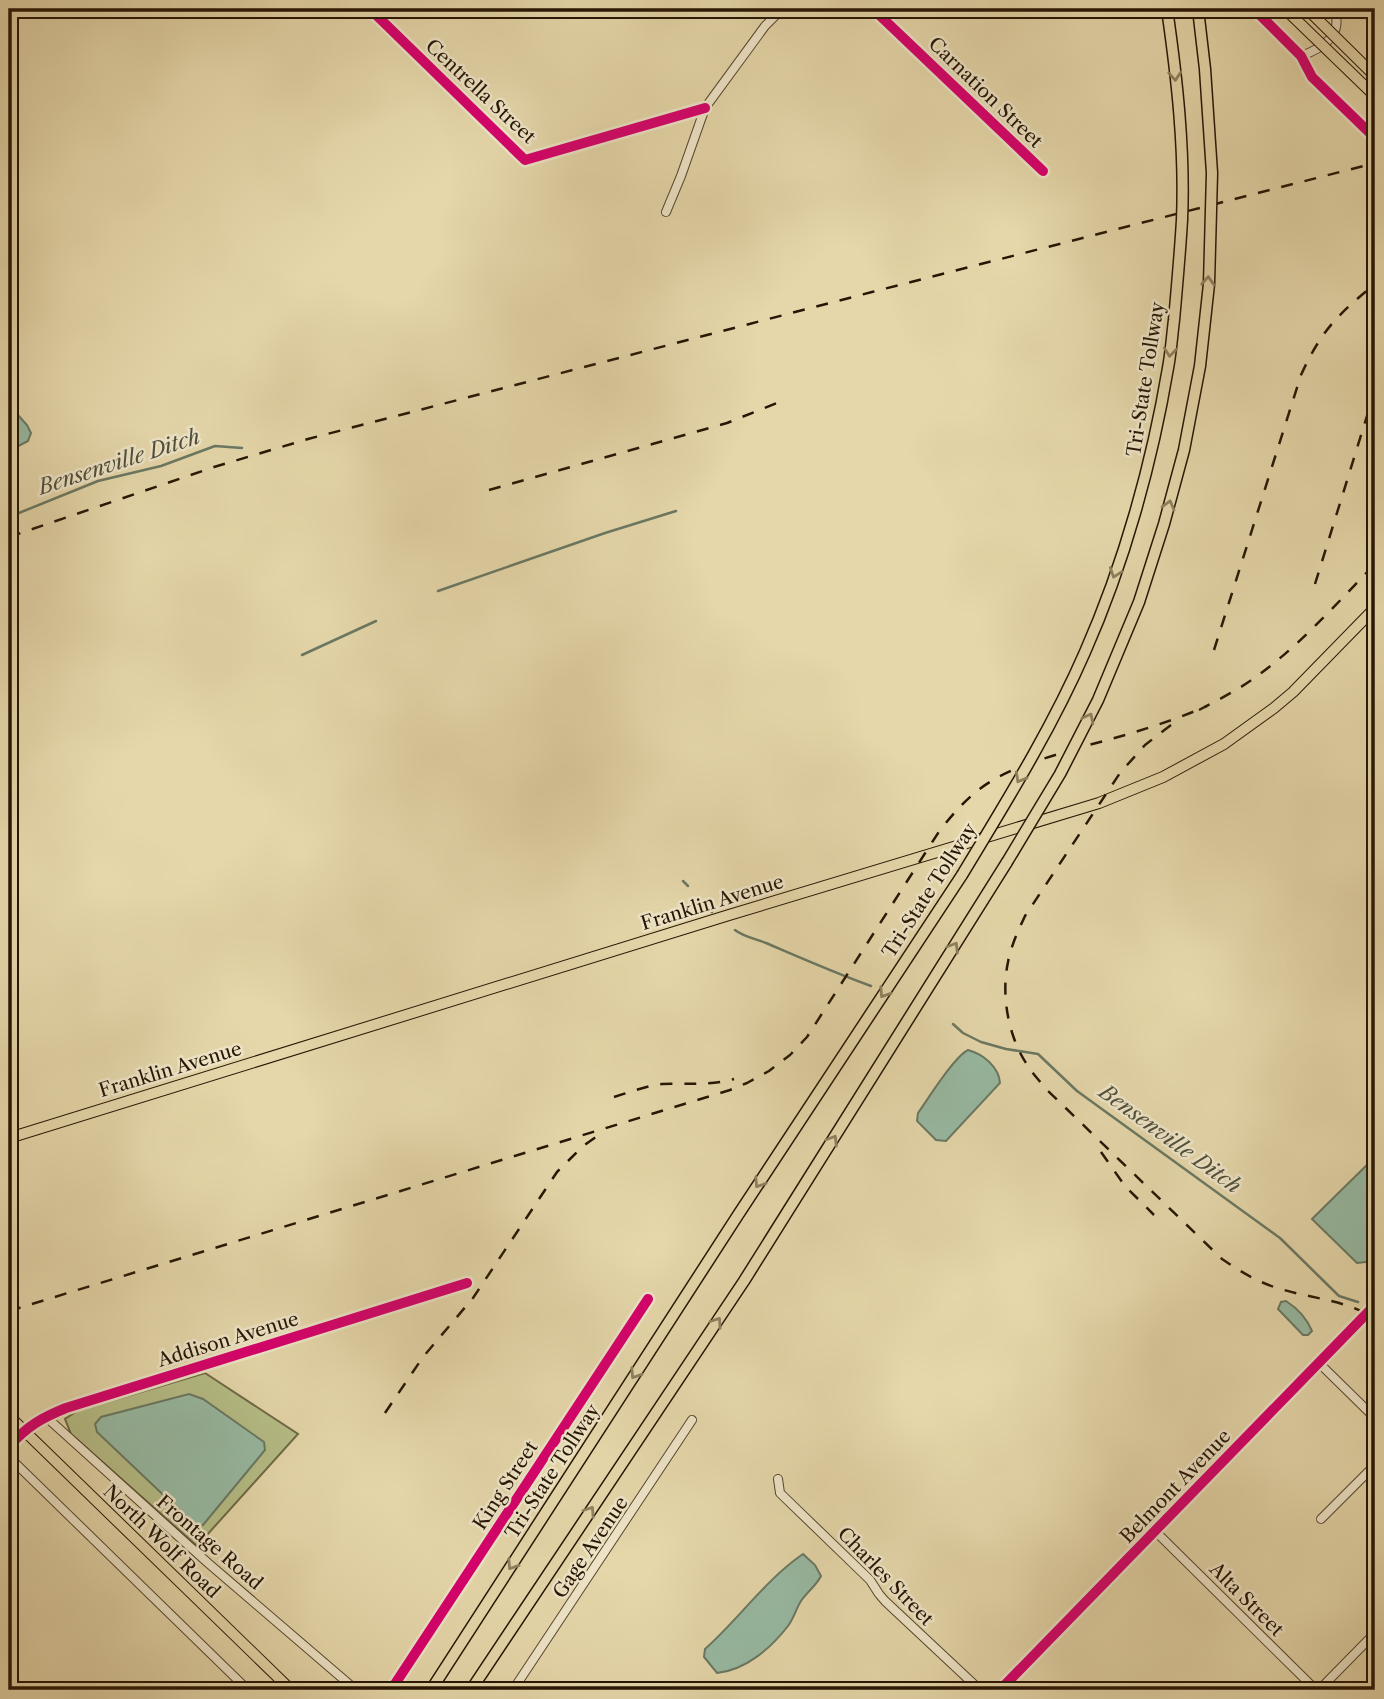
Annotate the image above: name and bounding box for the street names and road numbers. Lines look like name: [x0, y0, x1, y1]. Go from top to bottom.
street label: Carnation Street: [924, 32, 1048, 153]
street label: Centrella Street: [421, 34, 541, 148]
street label: Tri-State Tollway: [1122, 300, 1169, 458]
street label: Tri-State Tollway: [877, 818, 982, 962]
street label: Franklin Avenue: [638, 870, 786, 935]
street label: Franklin Avenue: [96, 1037, 244, 1102]
street label: Addison Avenue: [154, 1307, 302, 1372]
street label: Tri-State Tollway: [500, 1399, 605, 1543]
street label: Belmont Avenue: [1115, 1425, 1236, 1548]
street label: King Street: [468, 1436, 543, 1534]
street label: North Wolf Road: [99, 1480, 225, 1603]
street label: Frontage Road: [152, 1490, 268, 1595]
street label: Gage Avenue: [548, 1492, 633, 1603]
street label: Charles Street: [833, 1522, 939, 1631]
street label: Alta Street: [1204, 1557, 1289, 1641]

